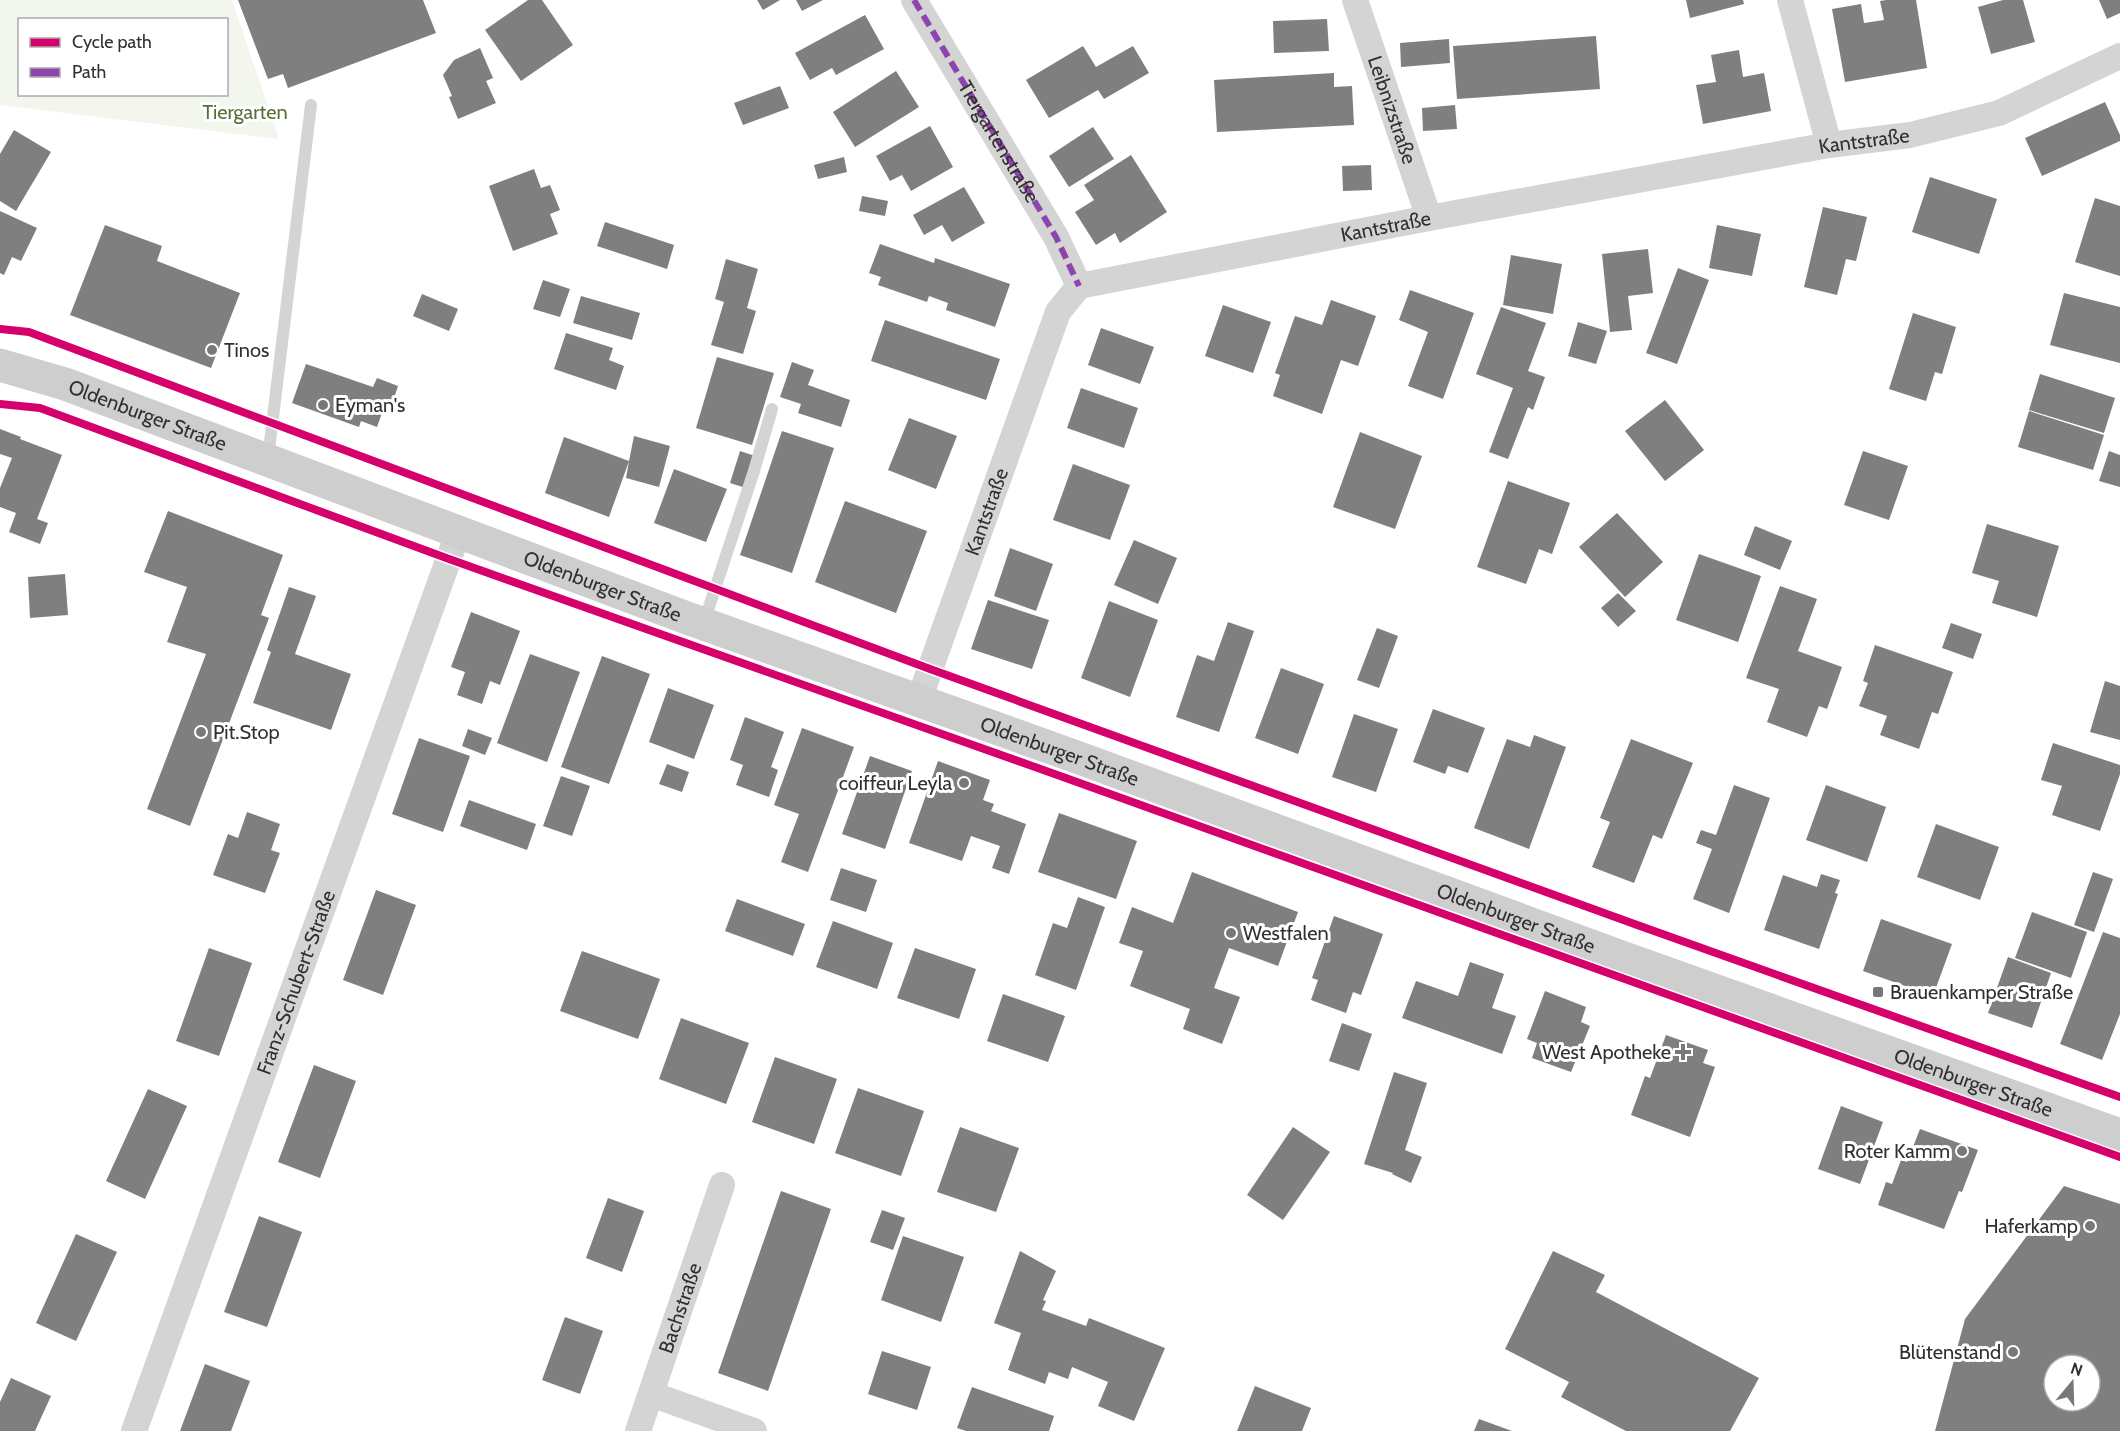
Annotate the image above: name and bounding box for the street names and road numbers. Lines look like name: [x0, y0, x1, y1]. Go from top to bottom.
street label: Leibnizstraße: [1363, 53, 1422, 167]
street label: Tiergartenstraße: [953, 76, 1044, 207]
street label: Kantstraße: [1817, 123, 1911, 159]
street label: Kantstraße: [1339, 206, 1433, 247]
street label: Oldenburger Straße: [65, 374, 230, 456]
street label: Kantstraße: [960, 465, 1013, 559]
street label: Oldenburger Straße: [520, 546, 685, 627]
street label: Oldenburger Straße: [977, 712, 1142, 791]
street label: Oldenburger Straße: [1434, 878, 1598, 958]
street label: Franz-Schubert-Straße: [252, 887, 340, 1078]
street label: Oldenburger Straße: [1891, 1043, 2056, 1122]
street label: Bachstraße: [653, 1260, 707, 1356]

